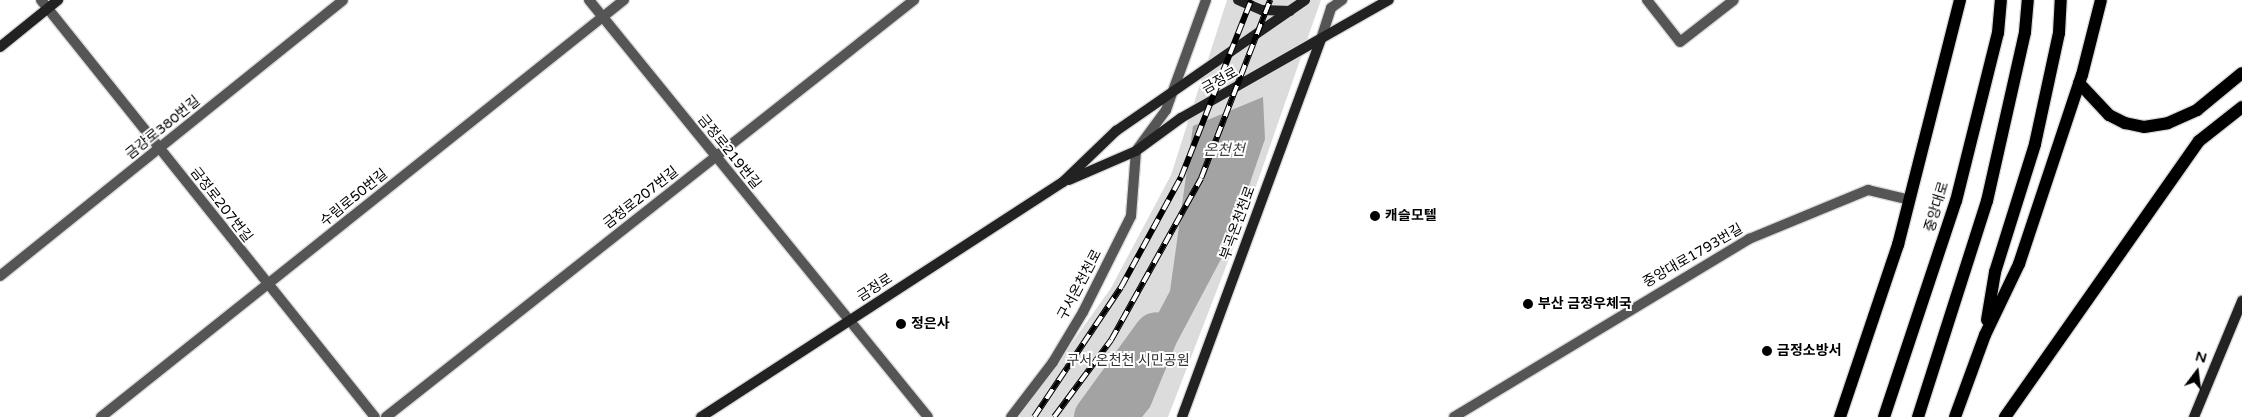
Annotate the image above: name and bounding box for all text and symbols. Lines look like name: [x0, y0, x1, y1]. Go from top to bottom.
street label: 금정로: [1199, 64, 1241, 98]
street label: 금강로380번길: [122, 93, 204, 163]
street label: 금정로219번길: [694, 111, 764, 193]
water label: 온천천: [1203, 142, 1245, 160]
street label: 금정로207번길: [600, 163, 682, 233]
street label: 금정로207번길: [186, 164, 256, 246]
street label: 수림로50번길: [317, 166, 391, 230]
street label: 중앙대로: [1921, 180, 1953, 234]
street label: 부곡온천천로: [1217, 184, 1259, 262]
place label: 캐슬모텔: [1385, 208, 1437, 224]
marker: 캐슬모텔: [1369, 210, 1381, 222]
street label: 중앙대로1793번길: [1640, 221, 1746, 291]
street label: 구서온천천로: [1054, 247, 1106, 323]
street label: 금정로: [854, 270, 896, 306]
place label: 부산 금정우체국: [1538, 296, 1632, 312]
marker: 부산 금정우체국: [1522, 298, 1534, 310]
place label: 정은사: [911, 316, 950, 332]
marker: 정은사: [895, 318, 907, 330]
place label: 금정소방서: [1777, 343, 1841, 359]
marker: 금정소방서: [1761, 345, 1773, 357]
north arrow: [2172, 347, 2222, 397]
text: N: [2193, 347, 2209, 367]
park label: 구서 온천천 시민공원: [1066, 353, 1190, 369]

